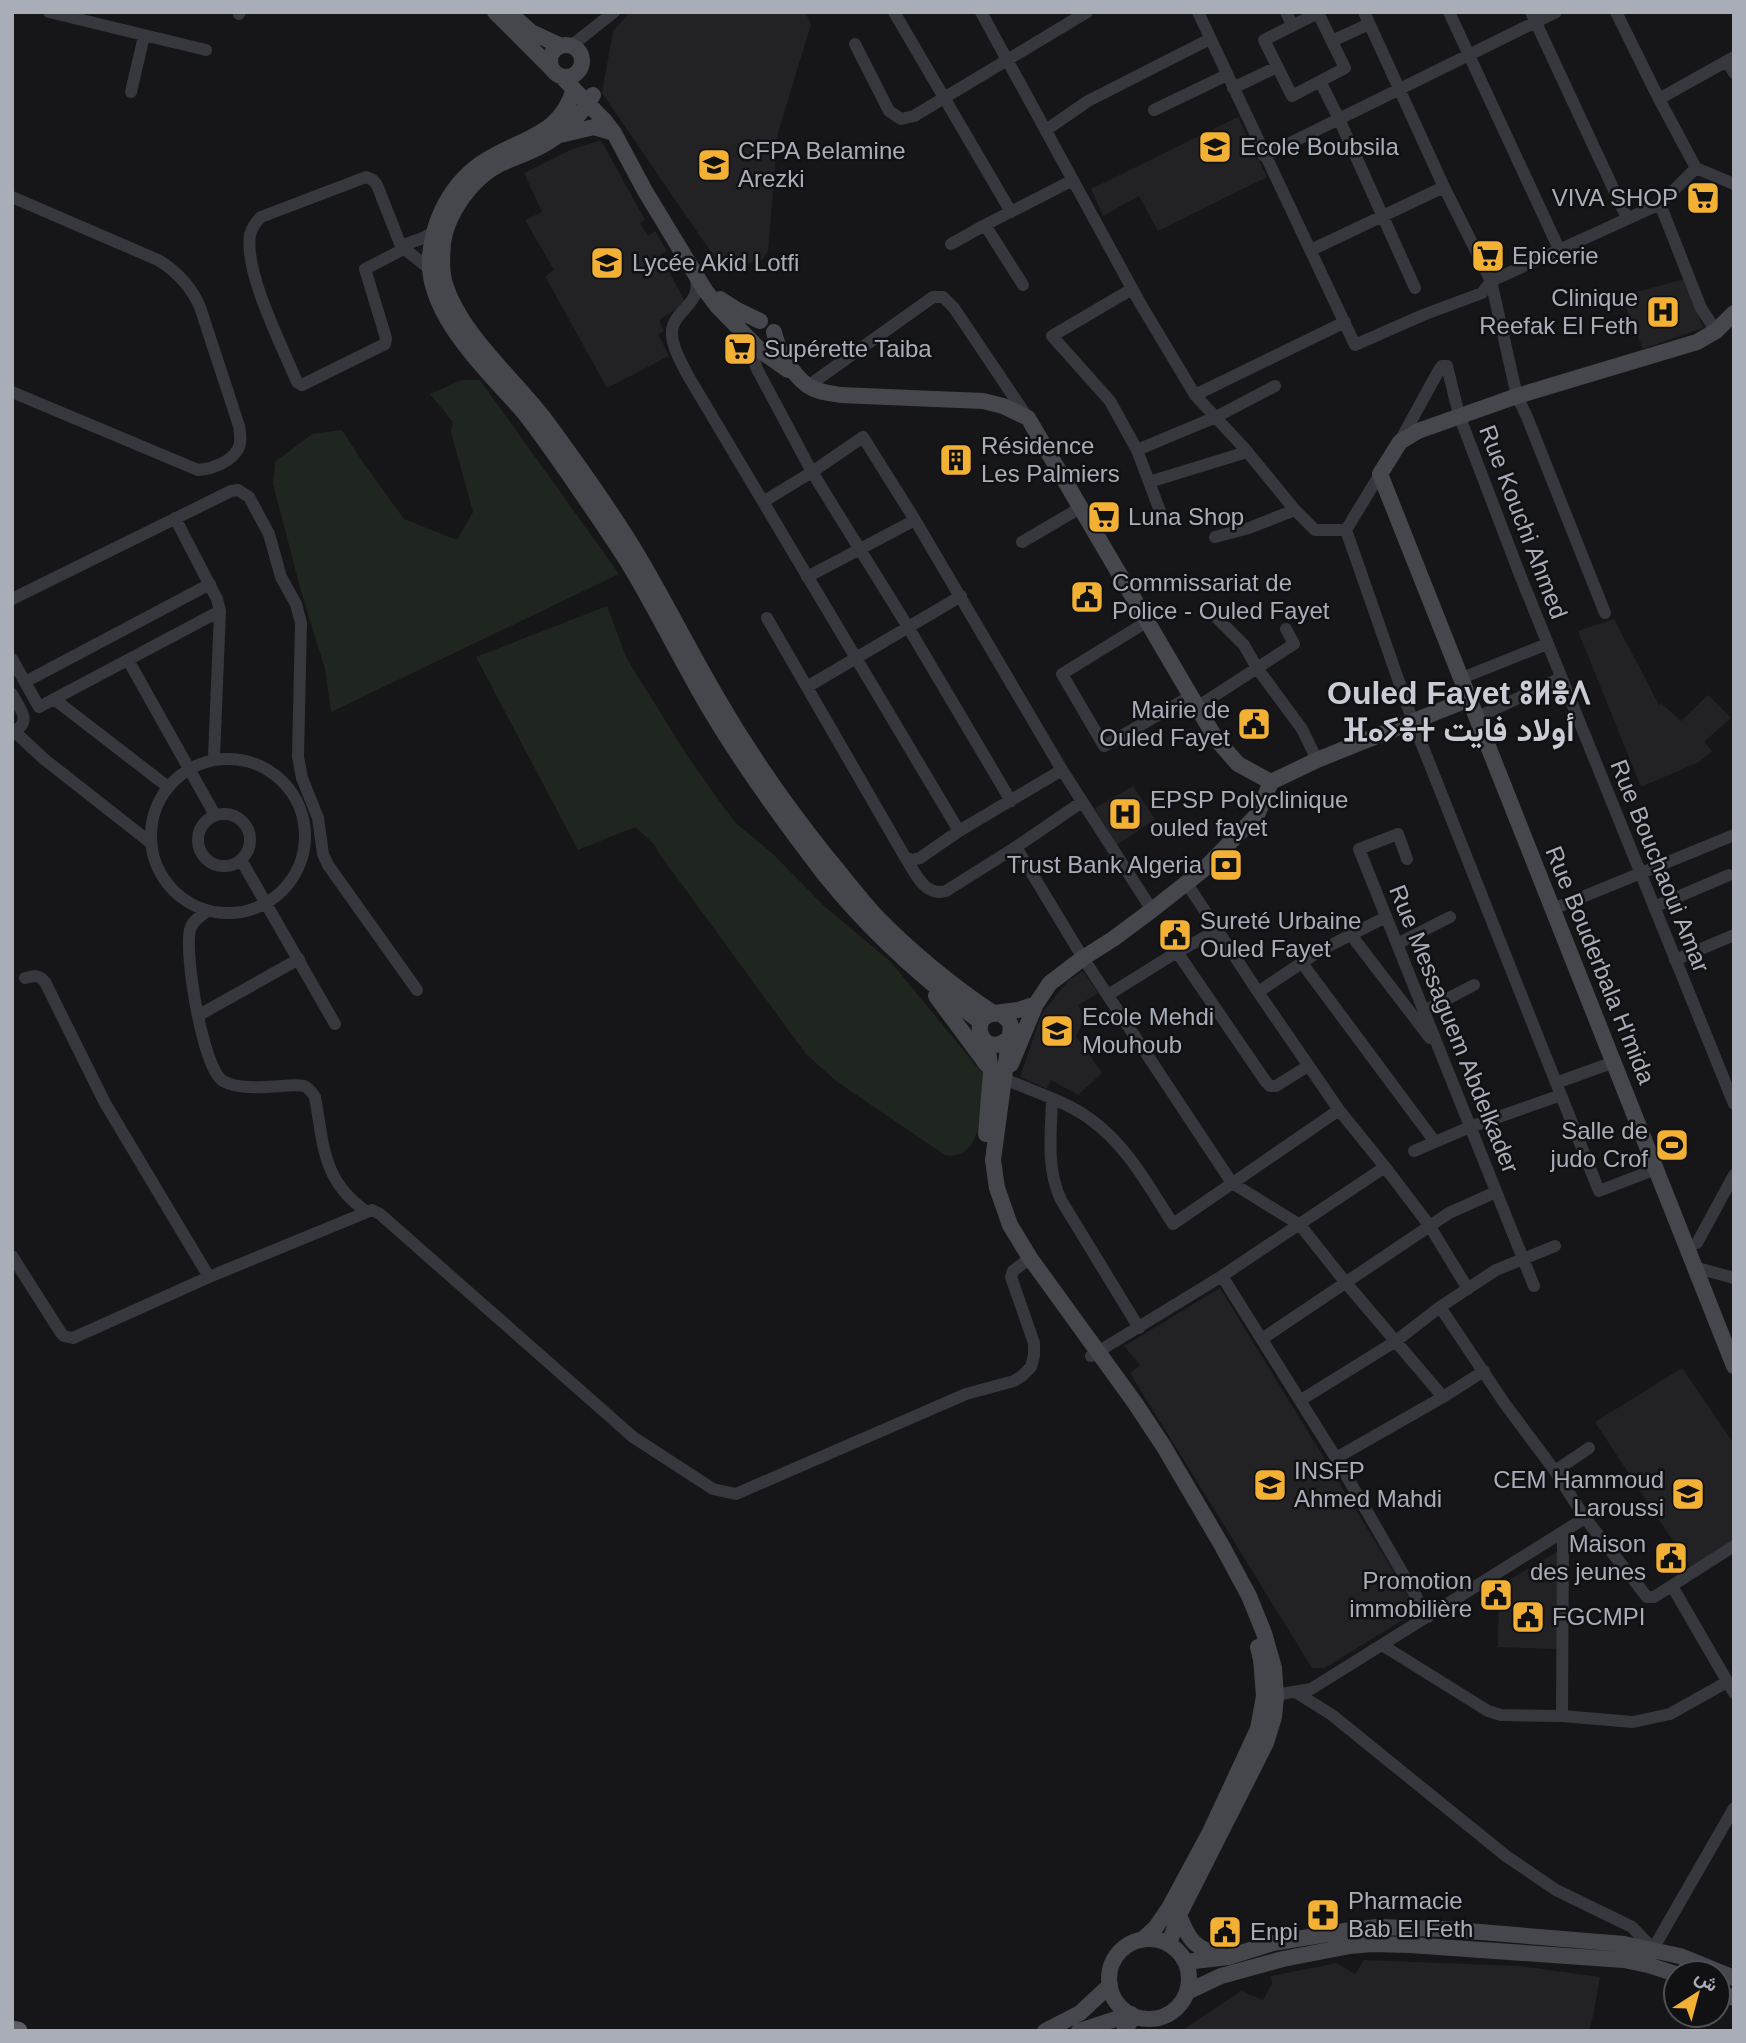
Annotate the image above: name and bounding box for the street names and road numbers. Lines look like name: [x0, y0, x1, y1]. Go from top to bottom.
street label: Rue Kouchi Ahmed: [1474, 421, 1573, 623]
street label: Rue Bouchaoui Amar: [1605, 756, 1715, 976]
street label: Rue Bouderbala H'mida: [1540, 842, 1661, 1088]
street label: Rue Messaguem Abdelkader: [1384, 881, 1525, 1177]

